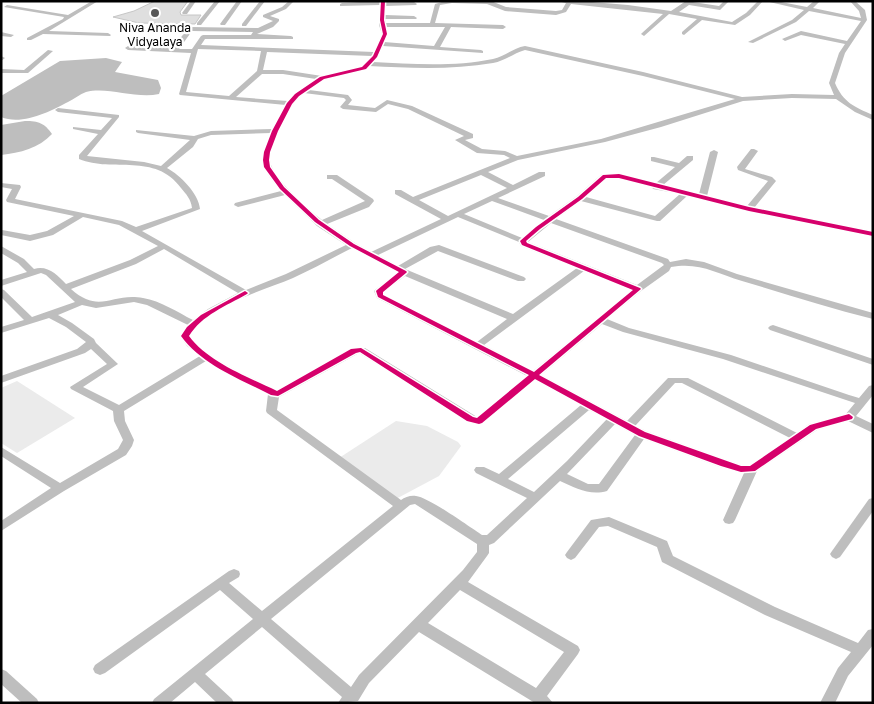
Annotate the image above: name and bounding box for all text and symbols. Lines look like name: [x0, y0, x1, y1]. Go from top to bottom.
marker: Niva Ananda Vidyalaya: [149, 7, 161, 19]
place label: Niva Ananda Vidyalaya: [119, 20, 191, 49]

